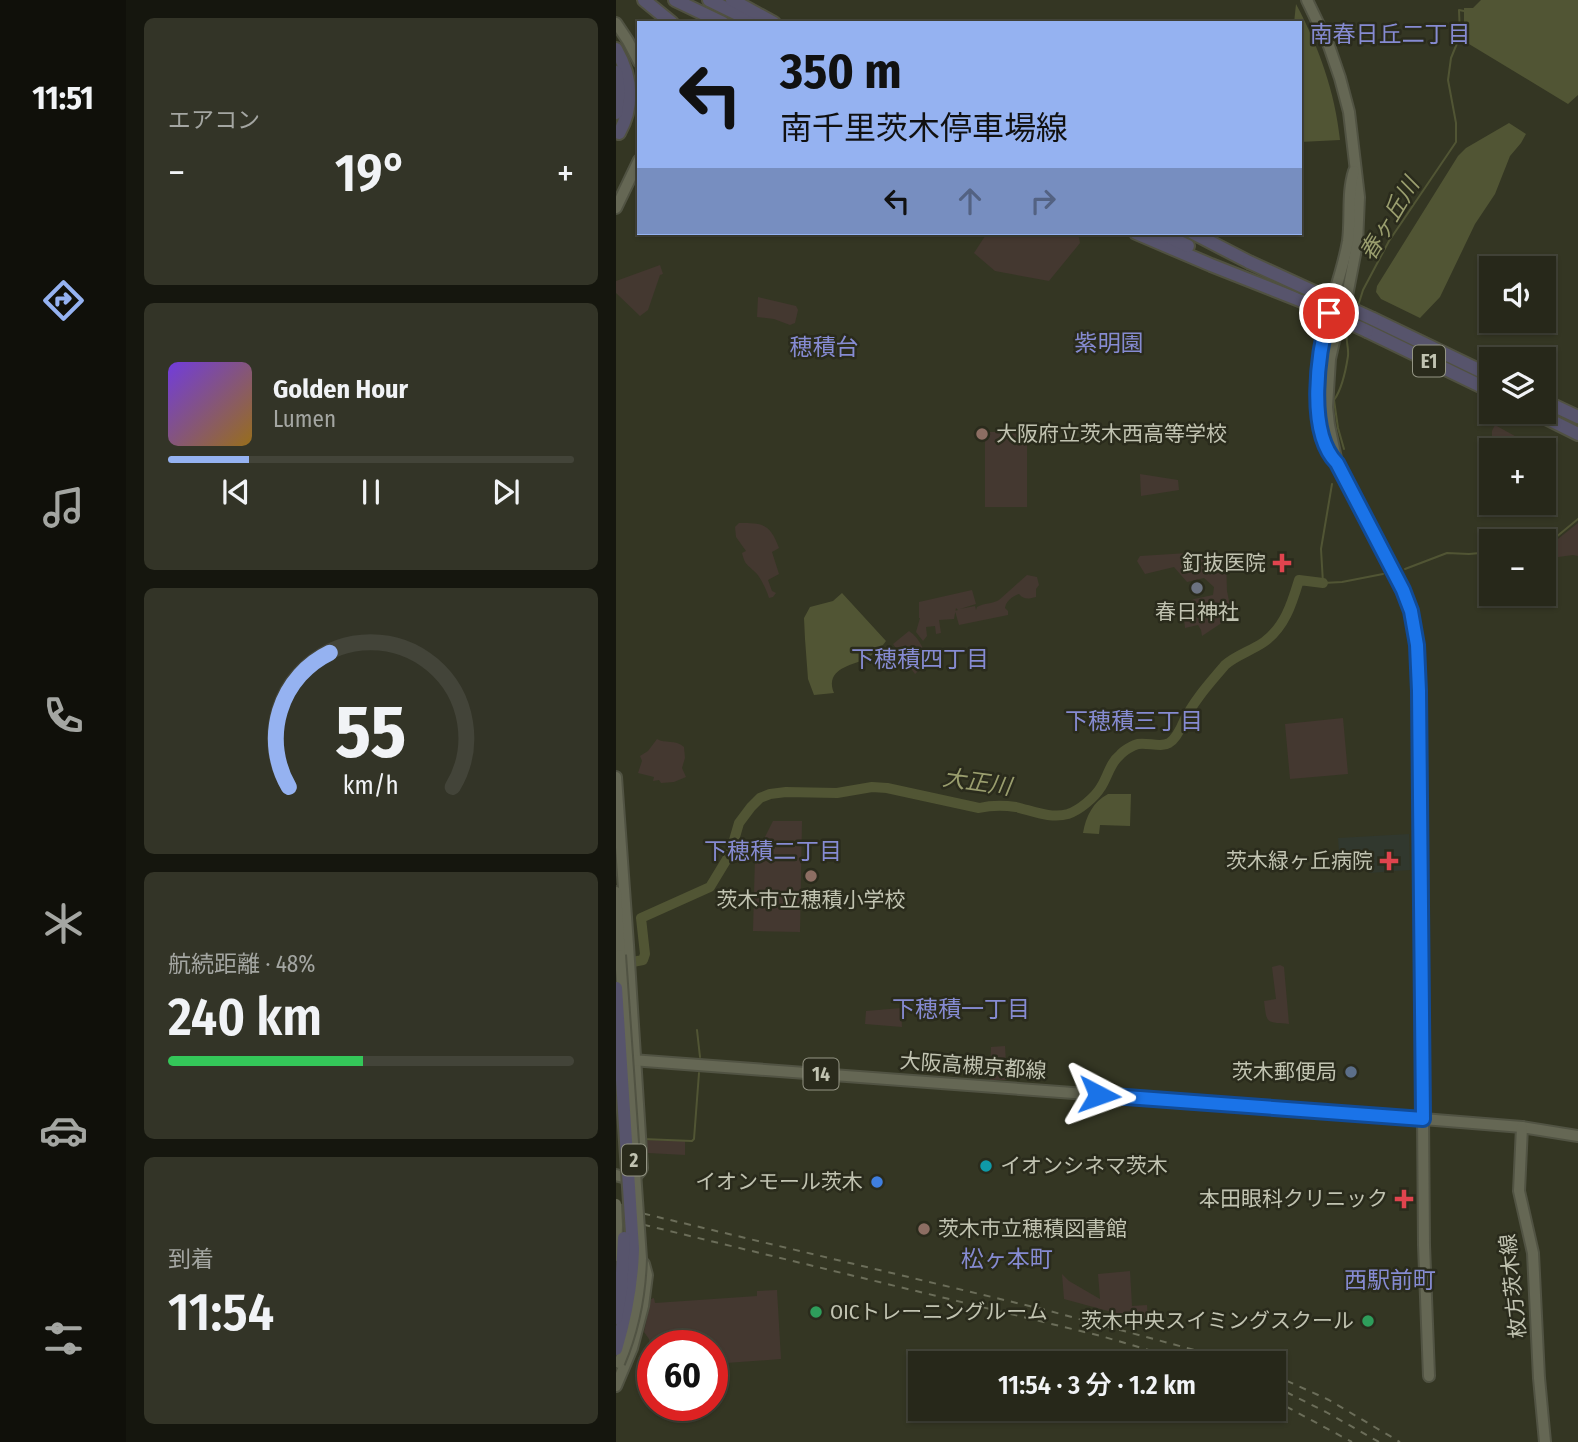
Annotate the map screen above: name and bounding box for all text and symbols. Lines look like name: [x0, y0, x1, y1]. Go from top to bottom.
district label: 南春日丘二丁目: [1310, 20, 1471, 48]
text: 350 m: [780, 42, 902, 101]
icon: left: [665, 49, 756, 140]
text: 11:51: [32, 79, 94, 117]
text: エアコン: [168, 106, 260, 134]
text: 南千里茨木停車場線: [780, 109, 1068, 147]
text: 19°: [335, 142, 407, 205]
text: −: [168, 150, 185, 196]
text: +: [557, 150, 574, 196]
water label: 春ヶ丘川: [1353, 170, 1426, 266]
icon: left: [878, 182, 916, 220]
icon: ahead: [951, 182, 989, 220]
icon: right: [1024, 182, 1062, 220]
map controls: [1479, 256, 1556, 606]
button: sound: [1479, 256, 1556, 333]
icon: directions: [39, 276, 88, 325]
pin: [1299, 283, 1359, 343]
icon: arrive: [1310, 294, 1348, 332]
district label: 紫明園: [1075, 329, 1144, 357]
district label: 穂積台: [790, 333, 859, 361]
road number: E1: [1413, 346, 1445, 376]
button: layers: [1479, 347, 1556, 424]
text: Golden Hour: [273, 374, 408, 405]
text: Lumen: [273, 405, 336, 433]
place label: 大阪府立茨木西高等学校: [996, 421, 1227, 447]
marker: 大阪府立茨木西高等学校: [974, 426, 990, 442]
button: +: [1479, 438, 1556, 515]
icon: previous: [217, 473, 255, 511]
icon: pause: [352, 473, 390, 511]
icon: next: [487, 473, 525, 511]
icon: music: [39, 483, 88, 532]
button: −: [1479, 529, 1556, 606]
place label: 釘抜医院: [1182, 550, 1266, 576]
marker: 釘抜医院: [1272, 553, 1292, 573]
marker: 春日神社: [1189, 580, 1205, 596]
place label: 春日神社: [1155, 599, 1239, 625]
district label: 下穂積四丁目: [851, 645, 989, 673]
text: 55: [335, 689, 407, 776]
icon: phone: [39, 691, 88, 740]
district label: 下穂積三丁目: [1065, 707, 1203, 735]
water label: 大正川: [941, 763, 1016, 801]
text: km/h: [343, 771, 399, 801]
district label: 下穂積二丁目: [704, 837, 842, 865]
place label: 茨木緑ヶ丘病院: [1226, 848, 1373, 874]
marker: 茨木緑ヶ丘病院: [1379, 851, 1399, 871]
marker: 茨木市立穂積小学校: [803, 868, 819, 884]
place label: 茨木市立穂積小学校: [717, 887, 906, 913]
icon: climate: [39, 899, 88, 948]
text: 航続距離 · 48%: [168, 950, 316, 978]
text: 240 km: [168, 986, 322, 1049]
district label: 下穂積一丁目: [892, 995, 1030, 1023]
street label: 大阪高槻京都線: [899, 1048, 1047, 1084]
road number: 14: [804, 1058, 838, 1090]
position arrow: [1062, 1058, 1136, 1132]
place label: 茨木郵便局: [1232, 1059, 1337, 1085]
marker: 茨木郵便局: [1343, 1064, 1359, 1080]
icon: car: [39, 1106, 88, 1155]
road number: 2: [622, 1144, 646, 1176]
place label: イオンシネマ茨木: [1000, 1153, 1168, 1179]
marker: イオンシネマ茨木: [978, 1158, 994, 1174]
place label: イオンモール茨木: [695, 1169, 863, 1195]
marker: イオンモール茨木: [869, 1174, 885, 1190]
place label: 本田眼科クリニック: [1199, 1186, 1388, 1212]
marker: 本田眼科クリニック: [1394, 1189, 1414, 1209]
place label: 茨木市立穂積図書館: [938, 1216, 1127, 1242]
marker: 茨木市立穂積図書館: [916, 1221, 932, 1237]
street label: 枚方茨木線: [1495, 1232, 1531, 1340]
text: 到着: [168, 1245, 214, 1273]
district label: 松ヶ本町: [961, 1245, 1053, 1273]
district label: 西駅前町: [1344, 1266, 1436, 1294]
text: 11:54: [168, 1281, 274, 1344]
place label: OICトレーニングルーム: [830, 1299, 1048, 1325]
marker: OICトレーニングルーム: [808, 1304, 824, 1320]
place label: 茨木中央スイミングスクール: [1081, 1308, 1354, 1334]
marker: 茨木中央スイミングスクール: [1360, 1313, 1376, 1329]
icon: filters: [39, 1314, 88, 1363]
speed limit sign: 60: [637, 1330, 728, 1421]
text: 11:54 · 3 分 · 1.2 km: [998, 1370, 1196, 1401]

